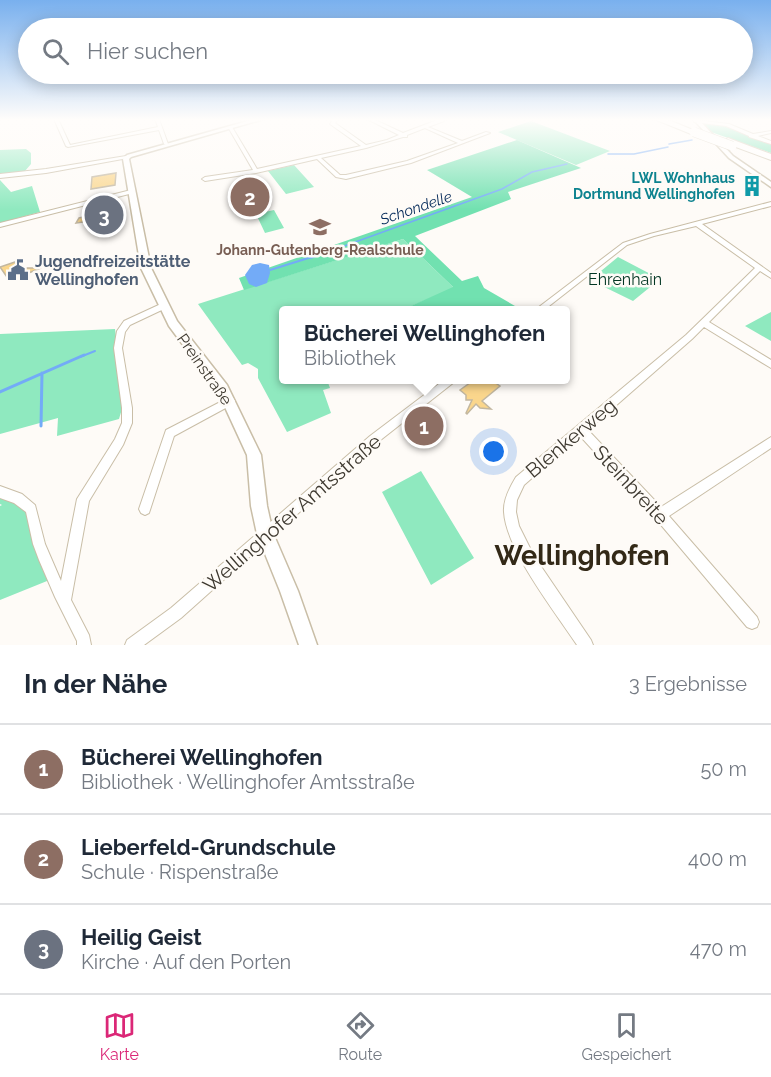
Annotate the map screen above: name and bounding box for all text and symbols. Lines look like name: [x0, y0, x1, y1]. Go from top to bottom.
search box: [18, 18, 753, 84]
icon: search: [39, 35, 72, 68]
text: Hier suchen: [87, 38, 208, 64]
place label: LWL Wohnhaus Dortmund Wellinghofen: [573, 170, 735, 202]
pin: 2: [230, 174, 270, 220]
building icon: LWL Wohnhaus Dortmund Wellinghofen: [740, 174, 764, 198]
water label: Schondelle: [377, 187, 454, 229]
pin: 3: [84, 192, 124, 238]
school or university icon: Johann-Gutenberg-Realschule: [308, 215, 332, 239]
place label: Johann-Gutenberg-Realschule: [216, 242, 424, 258]
place label: Jugendfreizeitstätte Wellinghofen: [35, 252, 191, 289]
public building icon: Jugendfreizeitstätte Wellinghofen: [6, 258, 30, 282]
park label: Ehrenhain: [588, 270, 662, 289]
popup: [279, 306, 570, 384]
text: Bücherei Wellinghofen: [304, 320, 545, 346]
street label: Preinstraße: [173, 330, 236, 409]
text: Bibliothek: [304, 346, 396, 370]
street label: Blenkerweg: [521, 393, 621, 483]
pin: 1: [404, 404, 444, 448]
street label: Wellinghofer Amtsstraße: [198, 429, 386, 597]
your location: [479, 437, 508, 466]
street label: Steinbreite: [588, 440, 674, 530]
district label: Wellinghofen: [495, 540, 669, 571]
text: In der Nähe: [24, 669, 167, 699]
text: 3 Ergebnisse: [629, 672, 747, 696]
text: Bücherei Wellinghofen: [81, 744, 323, 770]
text: 1: [39, 757, 48, 781]
text: 50 m: [700, 757, 747, 781]
text: Bibliothek · Wellinghofer Amtsstraße: [81, 770, 415, 794]
text: Lieberfeld-Grundschule: [81, 834, 336, 860]
text: 2: [38, 847, 49, 871]
text: 400 m: [688, 847, 747, 871]
text: Schule · Rispenstraße: [81, 860, 279, 884]
text: Heilig Geist: [81, 924, 202, 950]
text: 3: [38, 937, 49, 961]
text: 470 m: [690, 937, 747, 961]
text: Kirche · Auf den Porten: [81, 950, 291, 974]
tab: Karte: [100, 1009, 139, 1064]
tab: Route: [338, 1009, 382, 1064]
tab: Gespeichert: [581, 1009, 671, 1064]

